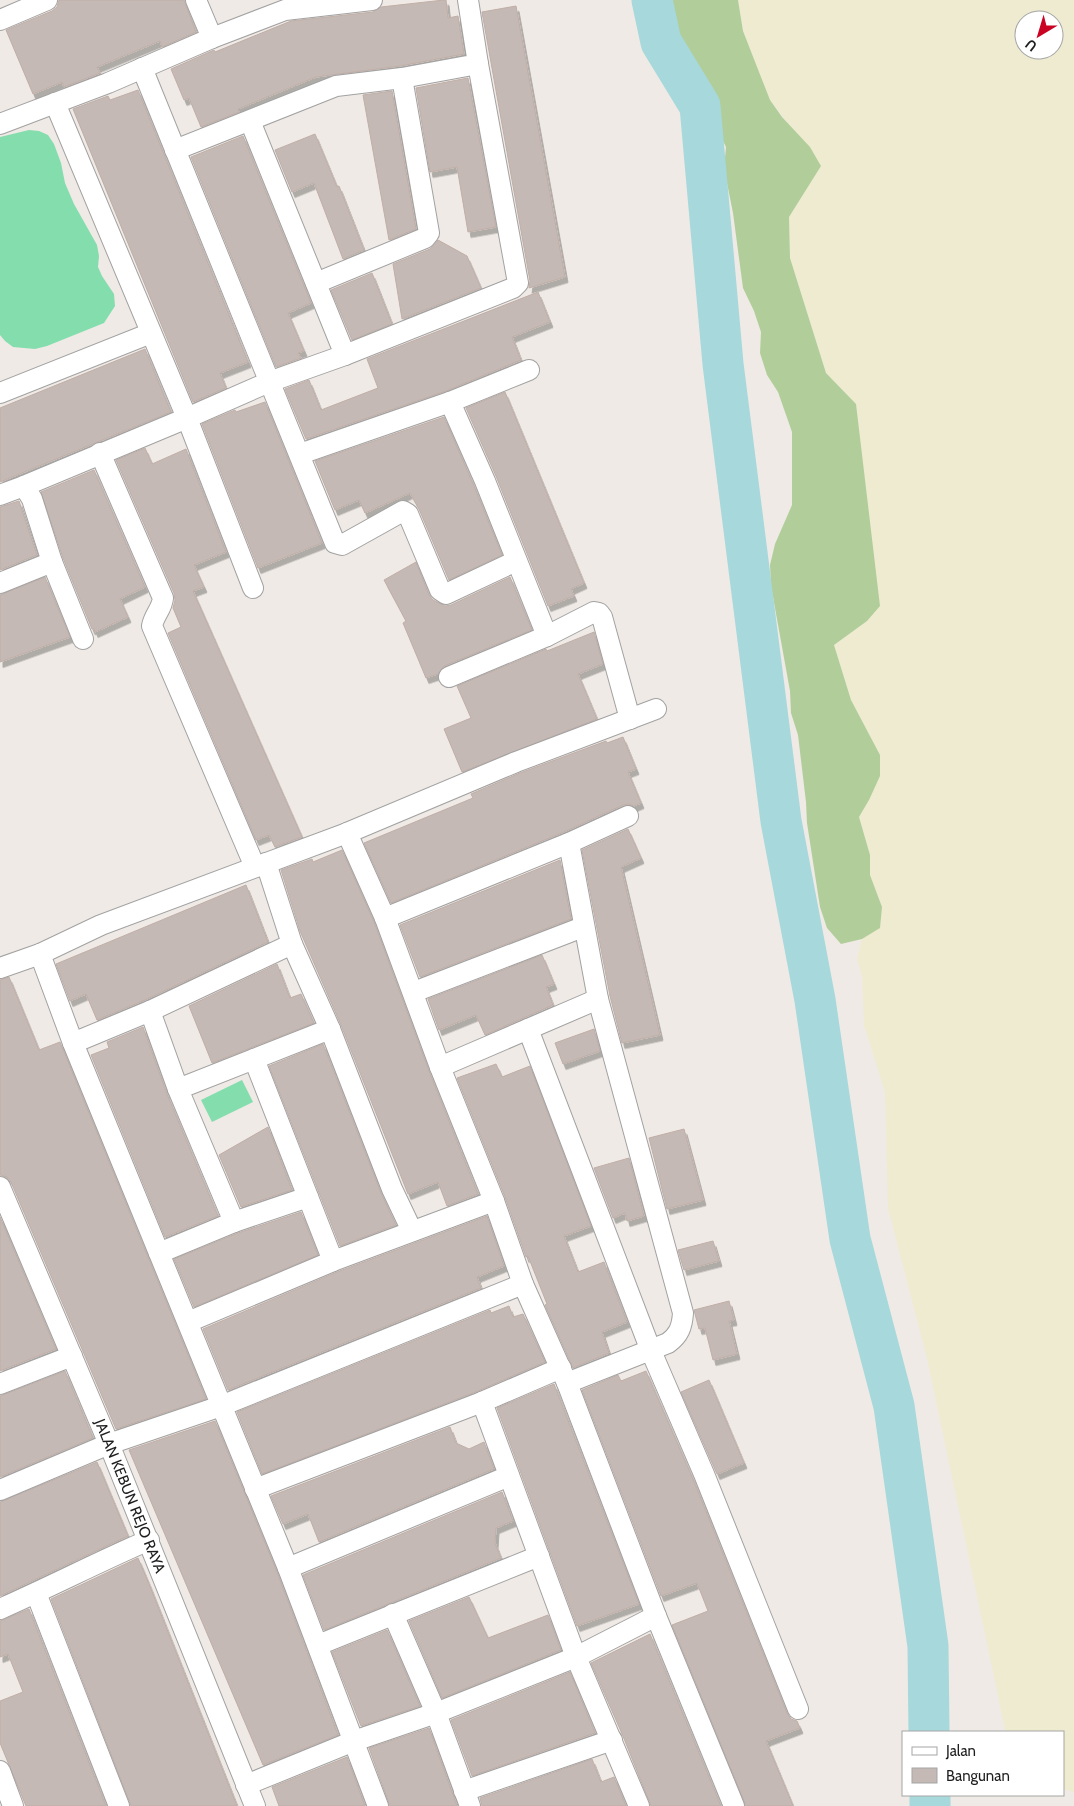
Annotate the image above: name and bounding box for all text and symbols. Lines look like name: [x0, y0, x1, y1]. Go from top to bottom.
north arrow: [1014, 10, 1064, 60]
text: U: [1021, 35, 1041, 55]
street label: JALAN KEBUN REJO RAYA: [90, 1415, 169, 1576]
legend: [902, 1731, 1064, 1796]
text: Jalan: [945, 1742, 976, 1760]
text: Bangunan: [946, 1767, 1010, 1785]

